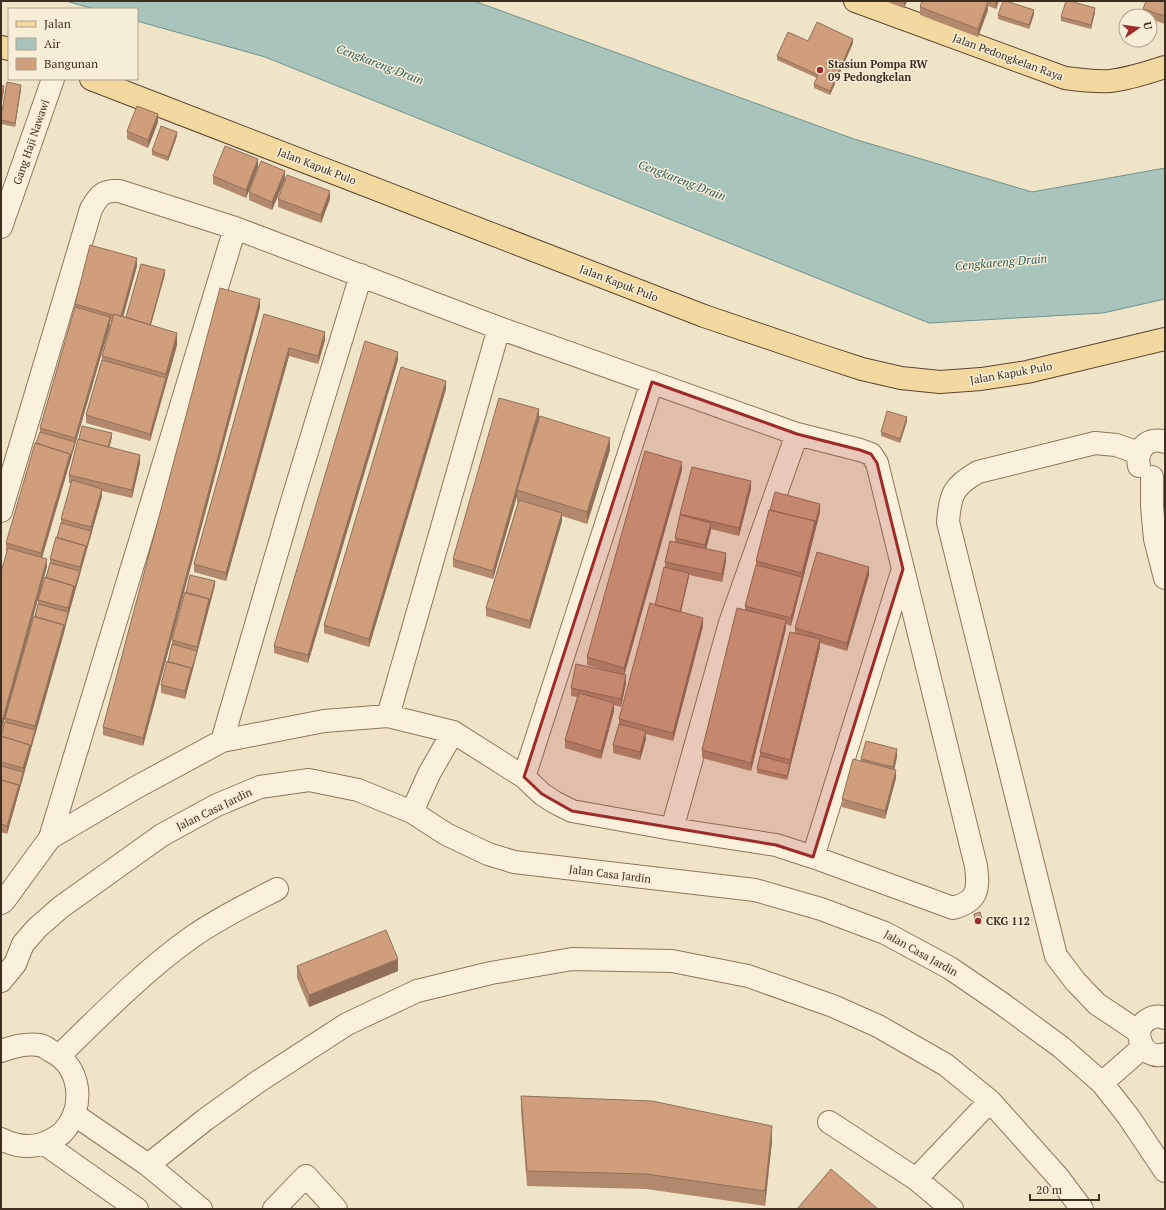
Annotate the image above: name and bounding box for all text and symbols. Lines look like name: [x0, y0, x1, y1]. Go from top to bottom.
legend: [8, 8, 138, 80]
north arrow: [1118, 8, 1158, 48]
text: Jalan: [44, 16, 71, 31]
text: U: [1140, 20, 1155, 31]
street label: Jalan Pedongkelan Raya: [951, 31, 1066, 84]
text: Air: [44, 36, 61, 51]
water label: Cengkareng Drain: [334, 40, 426, 88]
text: Bangunan: [44, 56, 98, 71]
place label: Stasiun Pompa RW 09 Pedongkelan: [828, 57, 928, 84]
marker: Stasiun Pompa RW 09 Pedongkelan: [815, 65, 825, 75]
street label: Gang Haji Nawawi: [10, 97, 52, 187]
street label: Jalan Kapuk Pulo: [276, 145, 358, 187]
water label: Cengkareng Drain: [636, 156, 728, 204]
water label: Cengkareng Drain: [954, 250, 1048, 274]
street label: Jalan Kapuk Pulo: [578, 262, 660, 304]
street label: Jalan Kapuk Pulo: [969, 359, 1053, 387]
street label: Jalan Casa Jardin: [174, 784, 255, 833]
street label: Jalan Casa Jardin: [568, 862, 652, 886]
place label: CKG 112: [986, 914, 1030, 928]
marker: CKG 112: [973, 916, 983, 926]
street label: Jalan Casa Jardin: [882, 927, 961, 979]
scale bar: [1030, 1176, 1099, 1202]
text: 20 m: [1036, 1182, 1063, 1197]

